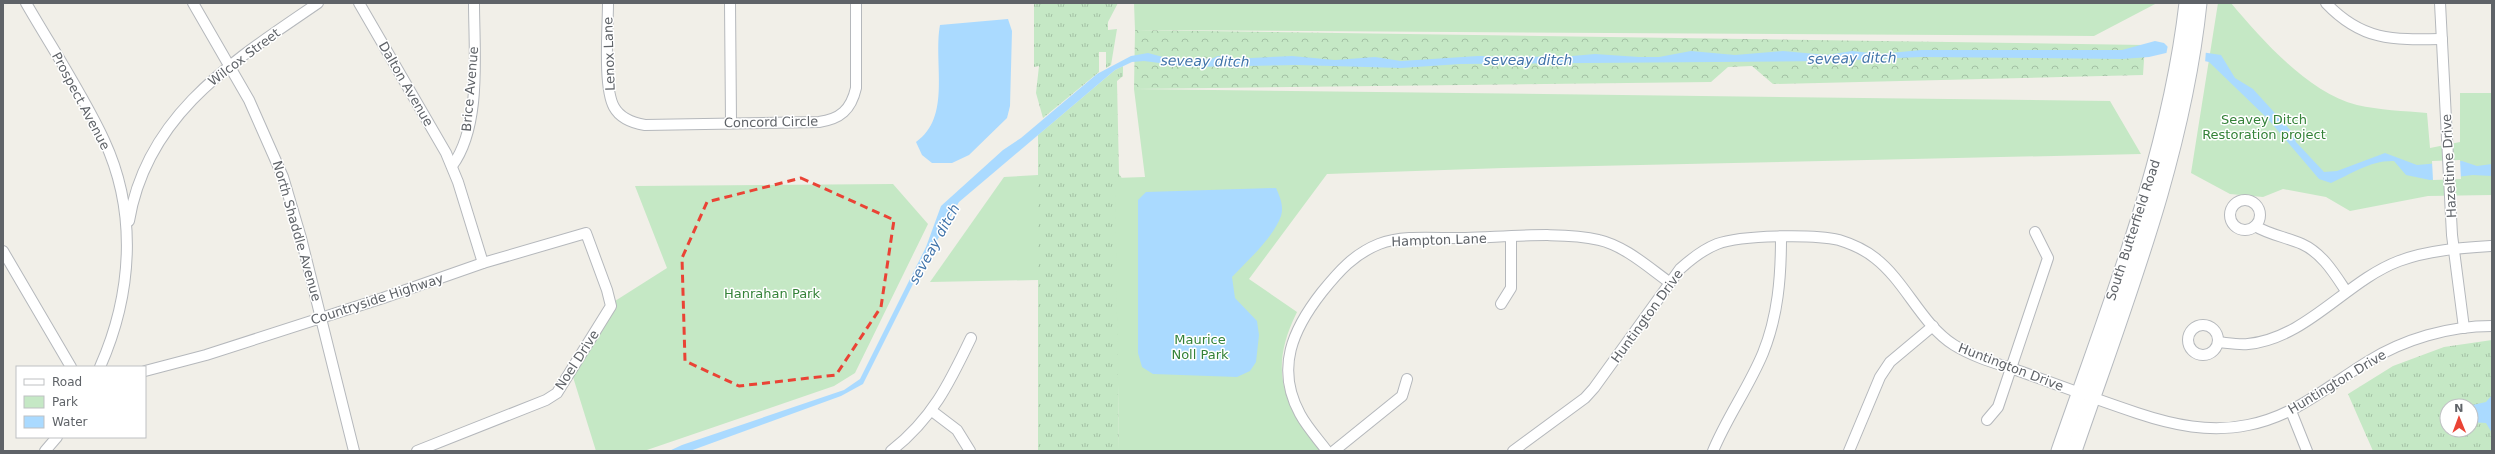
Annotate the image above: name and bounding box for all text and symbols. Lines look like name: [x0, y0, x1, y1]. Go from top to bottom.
street label: Lenox Lane: [600, 17, 618, 91]
street label: Wilcox Street: [205, 25, 283, 89]
street label: Dalton Avenue: [376, 39, 436, 129]
street label: Brice Avenue: [459, 46, 481, 132]
water label: seveay ditch: [1807, 49, 1897, 67]
street label: Prospect Avenue: [49, 50, 113, 152]
water label: seveay ditch: [1160, 52, 1250, 70]
water label: seveay ditch: [1484, 52, 1572, 68]
park label: Seavey Ditch Restoration project: [2202, 112, 2326, 142]
street label: Concord Circle: [724, 114, 818, 130]
street label: Hazeltime Drive: [2439, 114, 2459, 218]
street label: South Butterfield Road: [2103, 158, 2163, 302]
street label: North Shaddle Avenue: [270, 159, 324, 303]
water label: seveay ditch: [905, 201, 963, 287]
street label: Hampton Lane: [1391, 231, 1487, 249]
street label: Huntington Drive: [1608, 266, 1686, 366]
street label: Countryside Highway: [309, 270, 446, 328]
park label: Hanrahan Park: [724, 286, 820, 301]
street label: Noel Drive: [552, 327, 602, 393]
park label: Maurice Noll Park: [1171, 332, 1229, 362]
street label: Huntington Drive: [1956, 340, 2066, 394]
street label: Huntington Drive: [2285, 347, 2389, 417]
legend: [16, 366, 146, 438]
text: Road: [52, 375, 82, 389]
text: Park: [52, 395, 78, 409]
north arrow: [2439, 398, 2479, 438]
text: N: [2454, 402, 2464, 415]
text: Water: [52, 415, 88, 429]

